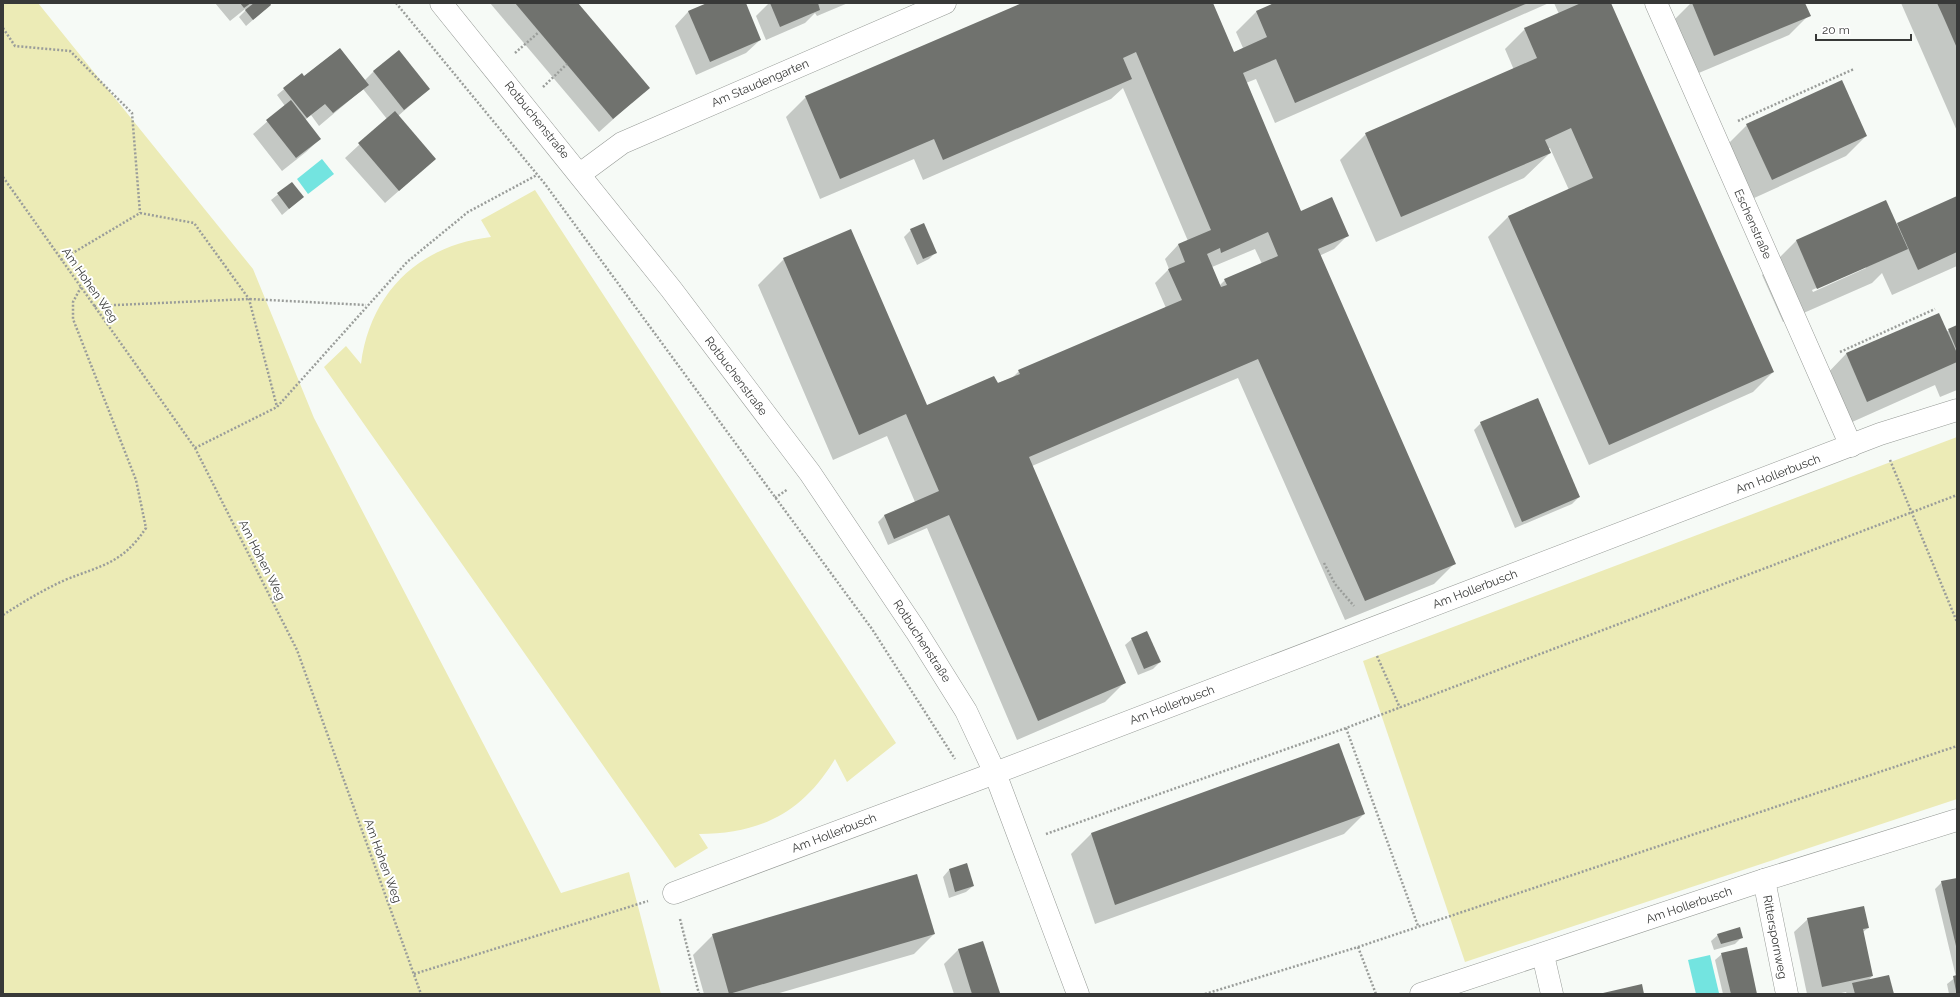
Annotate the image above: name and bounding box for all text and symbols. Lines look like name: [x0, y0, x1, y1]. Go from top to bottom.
scale bar: [1816, 16, 1911, 42]
text: 20 m: [1822, 23, 1850, 37]
street label: Am Staudengarten: [709, 56, 811, 110]
street label: Rotbuchenstraße: [502, 79, 572, 161]
street label: Eschenstraße: [1731, 187, 1775, 261]
street label: Am Hohen Weg: [59, 245, 121, 325]
street label: Rotbuchenstraße: [702, 334, 770, 418]
street label: Am Hollerbusch: [1734, 451, 1822, 497]
street label: Am Hohen Weg: [236, 518, 288, 602]
street label: Am Hollerbusch: [1431, 566, 1519, 612]
street label: Rotbuchenstraße: [890, 597, 954, 685]
street label: Am Hollerbusch: [1128, 682, 1216, 728]
street label: Am Hollerbusch: [790, 810, 878, 856]
street label: Am Hohen Weg: [361, 817, 405, 905]
street label: Am Hollerbusch: [1644, 884, 1734, 926]
street label: Ritterspornweg: [1760, 894, 1790, 980]

